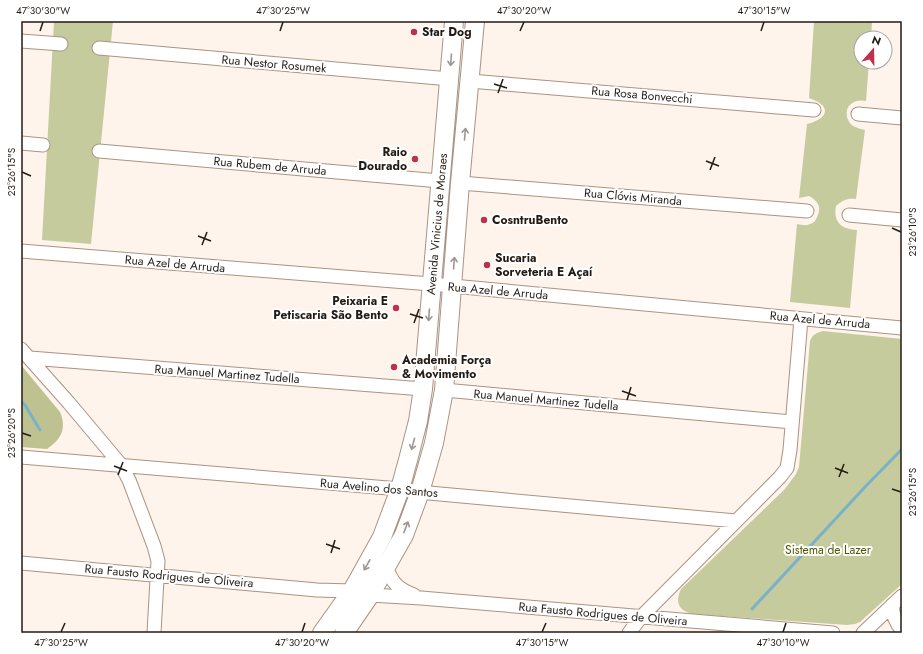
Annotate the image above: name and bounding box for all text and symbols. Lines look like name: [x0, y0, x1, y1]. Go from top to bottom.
text: 47°30'30"W: [16, 3, 70, 18]
text: 47°30'25"W: [256, 3, 310, 18]
text: 47°30'20"W: [497, 3, 551, 18]
text: 47°30'15"W: [738, 3, 791, 18]
place label: Star Dog: [422, 23, 472, 41]
marker: Star Dog: [409, 27, 419, 37]
north arrow: [853, 30, 893, 70]
text: N: [870, 32, 883, 50]
street label: Rua Nestor Rosumek: [221, 50, 328, 78]
one-way arrow: [448, 53, 455, 66]
street label: Rua Rosa Bonvecchi: [591, 82, 693, 108]
one-way arrow: [461, 128, 469, 141]
place label: Raio Dourado: [358, 143, 407, 175]
text: 23°26'15"S: [4, 147, 19, 196]
street label: Rua Rubem de Arruda: [213, 152, 327, 180]
street label: Avenida Vinicius de Moraes: [422, 152, 452, 296]
marker: Raio Dourado: [410, 154, 420, 164]
street label: Rua Clóvis Miranda: [583, 184, 683, 210]
text: 23°26'10"S: [905, 207, 920, 256]
place label: CosntruBento: [492, 211, 568, 229]
marker: CosntruBento: [479, 215, 489, 225]
place label: Sucaria Sorveteria E Açaí: [495, 249, 593, 281]
street label: Rua Azel de Arruda: [124, 251, 226, 277]
one-way arrow: [450, 257, 458, 270]
marker: Sucaria Sorveteria E Açaí: [482, 260, 492, 270]
street label: Rua Azel de Arruda: [447, 278, 549, 304]
place label: Peixaria E Petiscaria São Bento: [273, 292, 388, 324]
marker: Peixaria E Petiscaria São Bento: [391, 303, 401, 313]
street label: Rua Azel de Arruda: [769, 307, 871, 333]
one-way arrow: [425, 308, 432, 321]
place label: Academia Força & Movimento: [401, 351, 491, 383]
street label: Rua Manuel Martinez Tudella: [154, 360, 300, 388]
marker: Academia Força & Movimento: [389, 362, 399, 372]
street label: Rua Manuel Martinez Tudella: [473, 385, 619, 415]
text: 23°26'20"S: [4, 407, 19, 458]
one-way arrow: [408, 437, 416, 450]
text: 23°26'15"S: [905, 467, 920, 516]
street label: Rua Avelino dos Santos: [319, 474, 439, 502]
one-way arrow: [403, 522, 411, 534]
park label: Sistema de Lazer: [785, 541, 872, 559]
one-way arrow: [362, 559, 370, 571]
street label: Rua Fausto Rodrigues de Oliveira: [84, 560, 254, 592]
street label: Rua Fausto Rodrigues de Oliveira: [518, 598, 688, 630]
text: 47°30'25"W: [34, 635, 88, 650]
text: 47°30'20"W: [275, 635, 329, 650]
text: 47°30'15"W: [516, 635, 569, 650]
text: 47°30'10"W: [756, 635, 810, 650]

